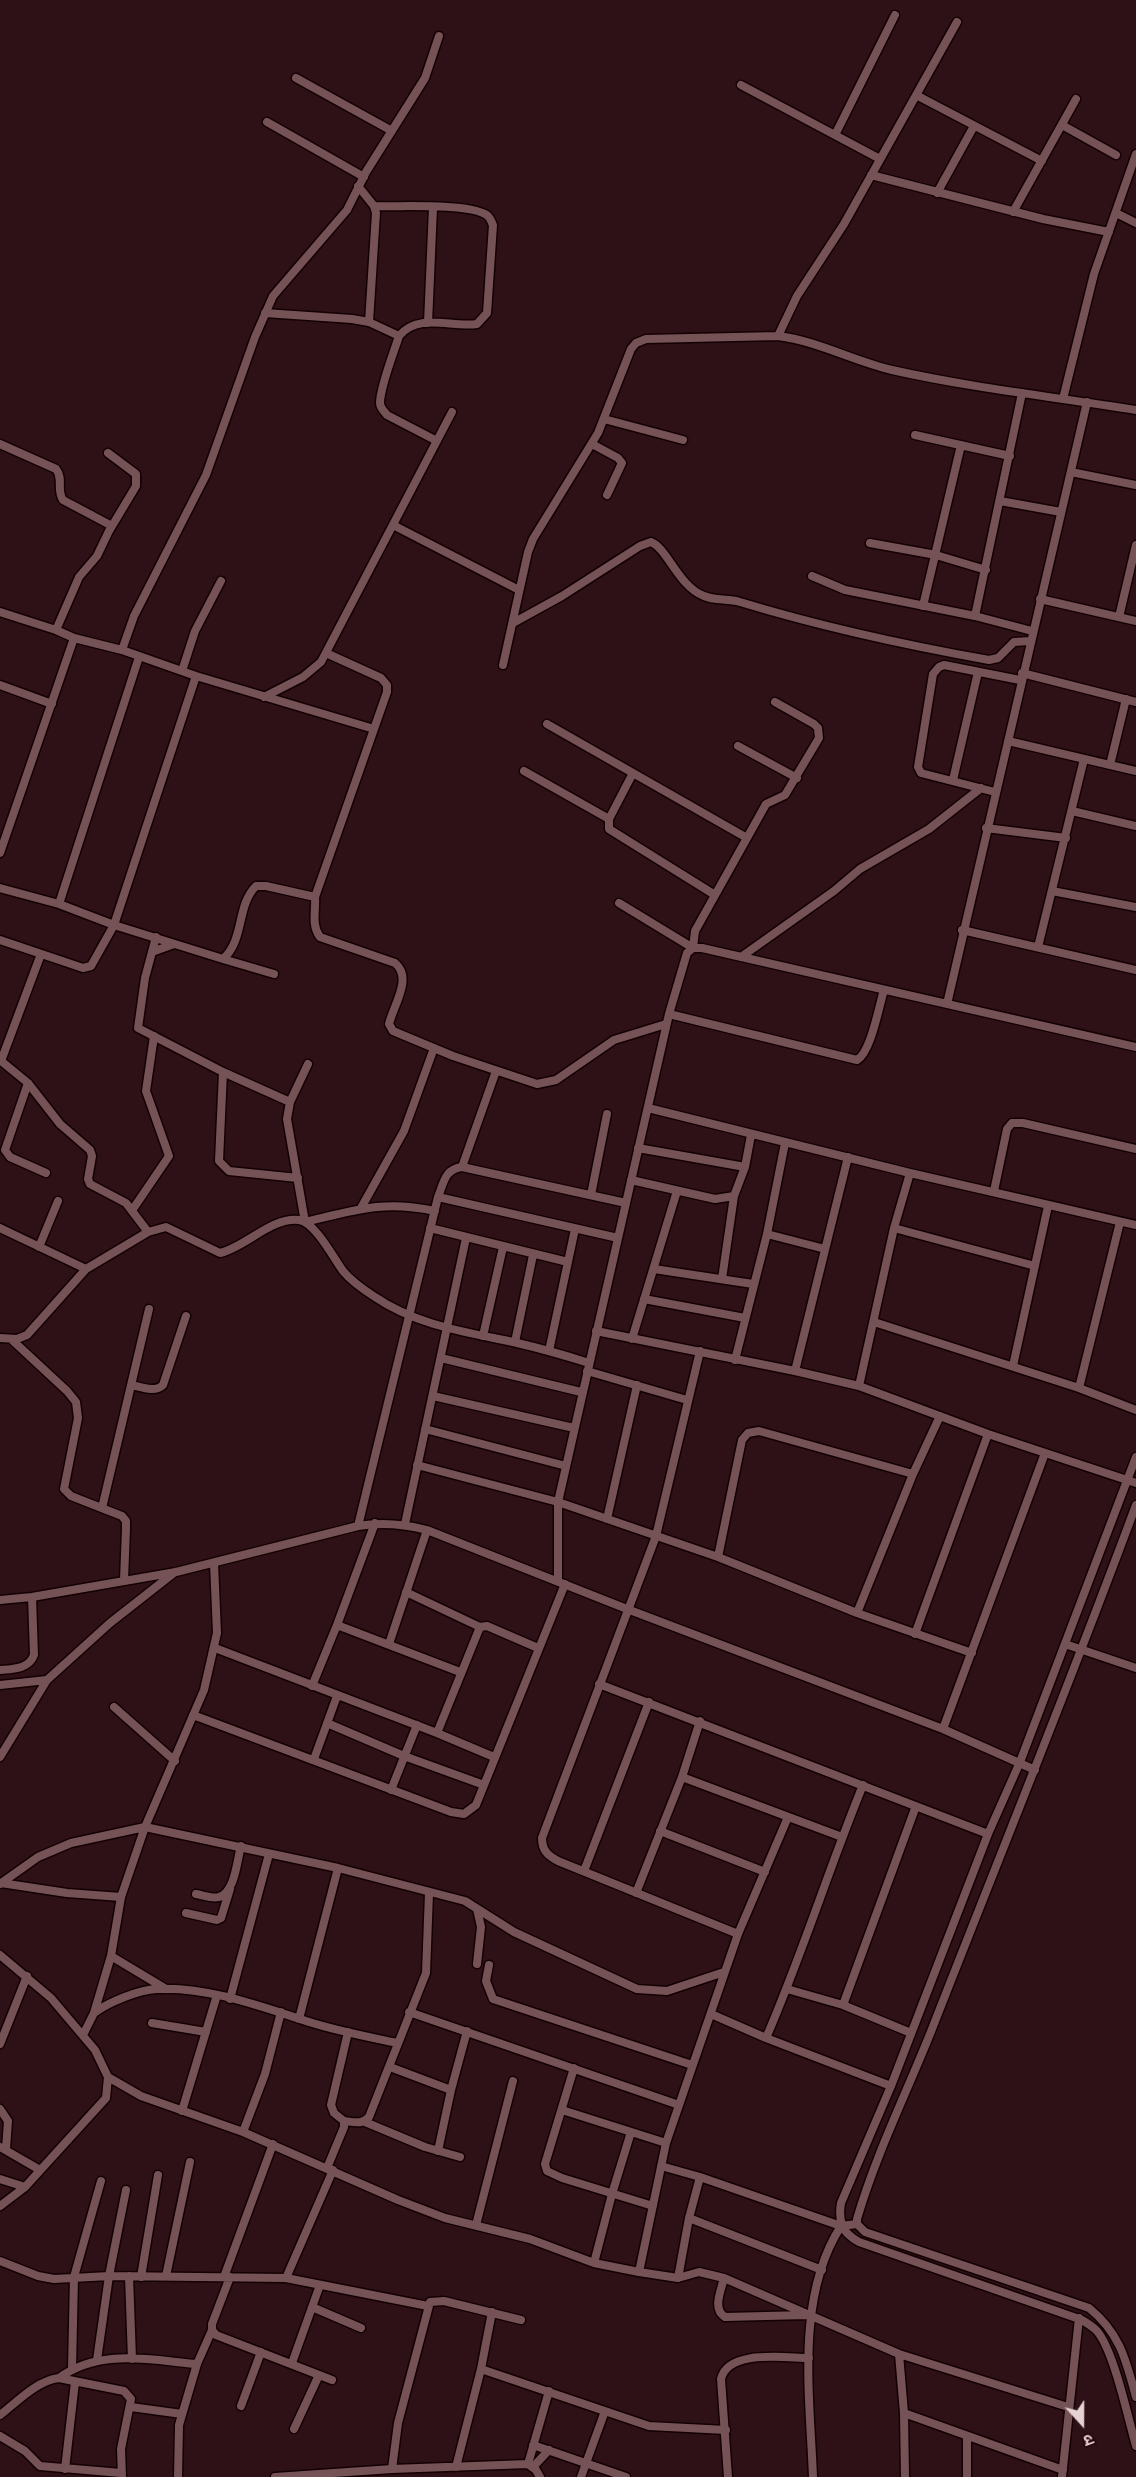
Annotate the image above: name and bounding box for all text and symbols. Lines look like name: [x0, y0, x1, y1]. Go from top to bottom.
north arrow: [1052, 2393, 1112, 2453]
text: उ: [1080, 2429, 1097, 2452]

